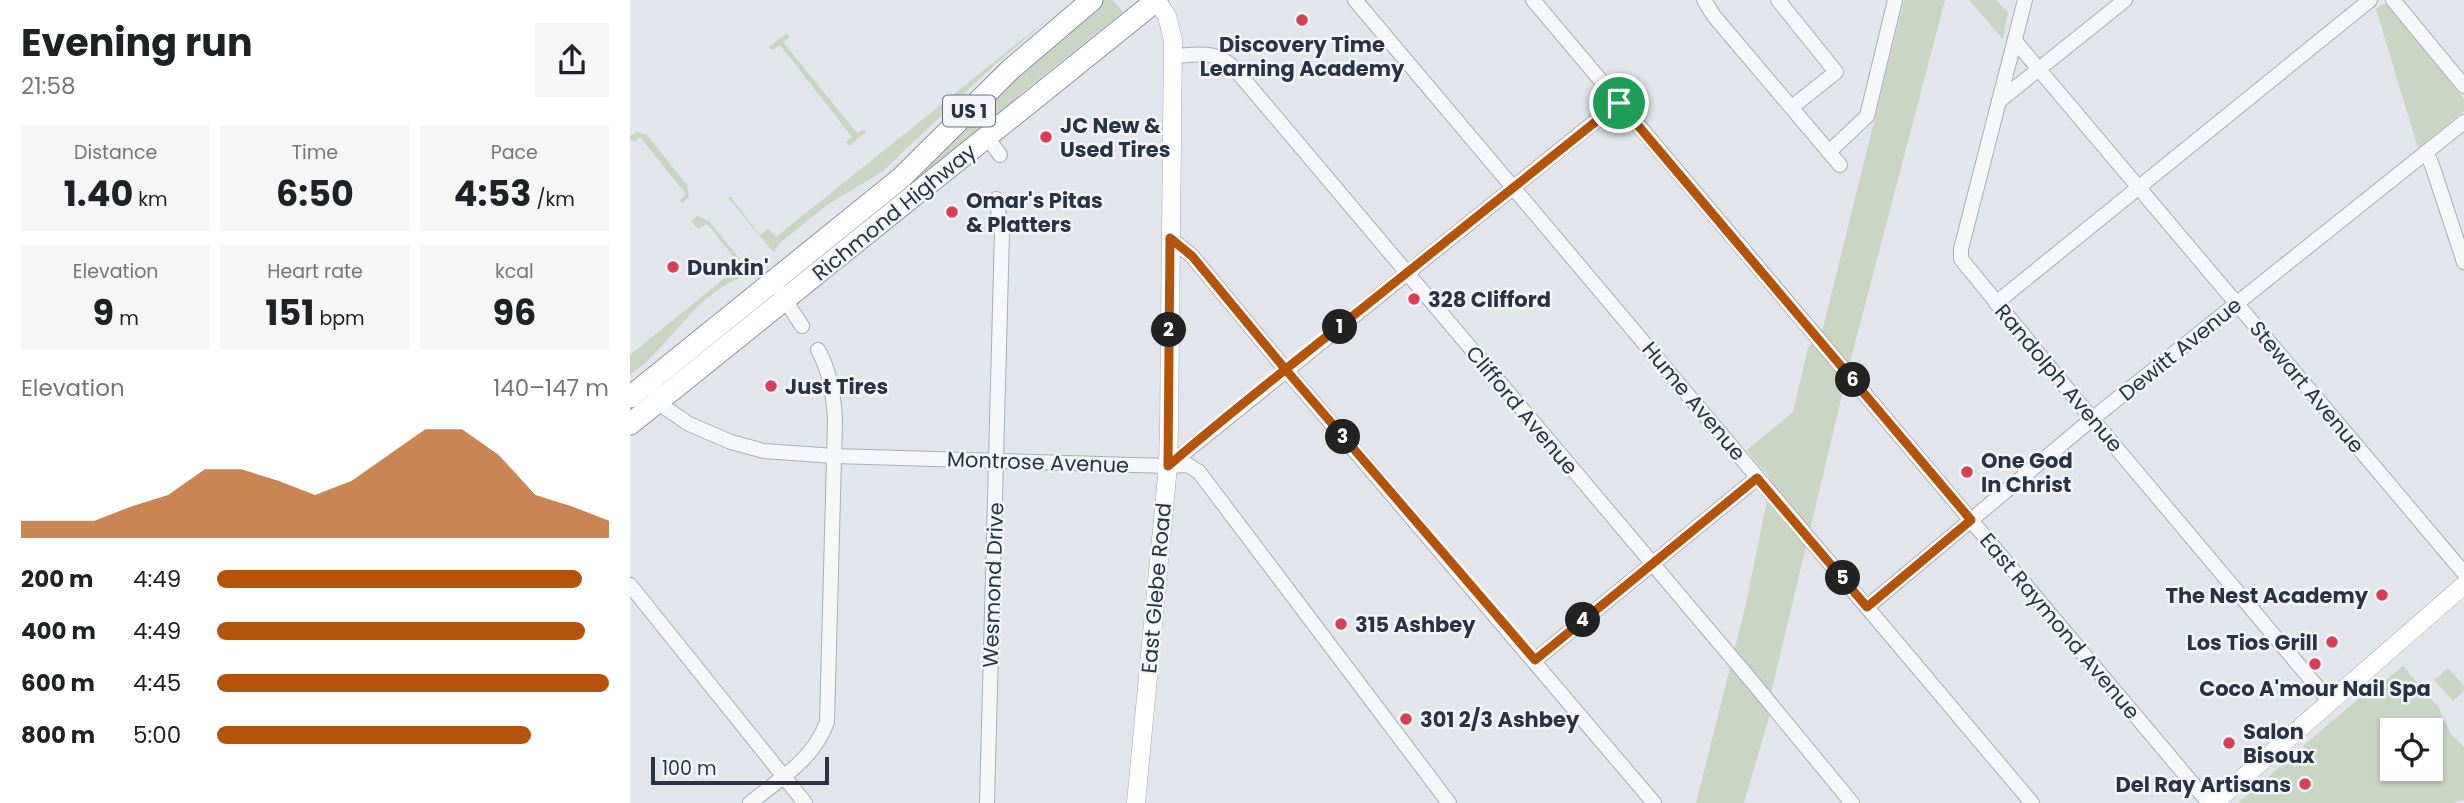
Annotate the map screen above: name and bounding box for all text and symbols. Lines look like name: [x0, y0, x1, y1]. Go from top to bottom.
marker: Discovery Time Learning Academy: [1294, 12, 1310, 28]
text: Evening run: [21, 16, 253, 69]
button: share: [535, 23, 609, 97]
place label: Discovery Time Learning Academy: [1200, 30, 1405, 83]
text: 21:58: [21, 70, 75, 102]
pin: [1589, 73, 1649, 133]
icon: arrive: [1600, 84, 1638, 122]
road number: US 1: [943, 96, 995, 127]
place label: JC New & Used Tires: [1060, 111, 1170, 164]
marker: JC New & Used Tires: [1038, 129, 1054, 145]
street label: Richmond Highway: [806, 137, 982, 287]
text: Distance: [74, 139, 157, 166]
text: Time: [292, 139, 338, 166]
text: Pace: [491, 139, 538, 166]
text: 1.40: [64, 169, 133, 218]
text: 6:50: [276, 169, 354, 218]
text: 4:53: [454, 169, 531, 218]
text: km: [133, 186, 168, 213]
text: /km: [531, 186, 575, 213]
place label: Omar's Pitas & Platters: [966, 186, 1103, 239]
marker: Omar's Pitas & Platters: [944, 204, 960, 220]
place label: Dunkin': [687, 253, 769, 282]
text: Elevation: [73, 258, 158, 285]
text: Heart rate: [267, 258, 363, 285]
text: kcal: [495, 258, 534, 285]
marker: Dunkin': [665, 259, 681, 275]
place label: 328 Clifford: [1428, 285, 1551, 314]
text: 9: [93, 288, 114, 337]
text: 151: [265, 288, 314, 337]
text: 96: [492, 288, 536, 337]
marker: 328 Clifford: [1406, 291, 1422, 307]
street label: Dewitt Avenue: [2113, 291, 2247, 407]
street label: Randolph Avenue: [1988, 298, 2130, 458]
text: m: [114, 305, 139, 332]
text: bpm: [314, 305, 365, 332]
pin: 1: [1322, 310, 1358, 344]
pin: 2: [1152, 312, 1186, 348]
text: 1: [1336, 313, 1343, 340]
street label: Stewart Avenue: [2243, 315, 2371, 459]
text: 2: [1163, 316, 1174, 343]
street label: Hume Avenue: [1636, 335, 1752, 467]
street label: Clifford Avenue: [1459, 339, 1585, 481]
pin: 6: [1836, 362, 1870, 398]
text: 6: [1846, 366, 1859, 393]
text: Elevation: [21, 372, 125, 404]
text: 140–147 m: [493, 372, 609, 404]
place label: Just Tires: [785, 372, 888, 401]
marker: Just Tires: [763, 378, 779, 394]
pin: 3: [1326, 420, 1360, 454]
text: 3: [1337, 423, 1348, 450]
street label: Montrose Avenue: [946, 444, 1130, 480]
place label: One God In Christ: [1981, 446, 2073, 499]
marker: One God In Christ: [1959, 464, 1975, 480]
street label: East Glebe Road: [1134, 501, 1178, 675]
street label: Wesmond Drive: [976, 502, 1010, 668]
street label: East Raymond Avenue: [1973, 527, 2147, 725]
pin: 5: [1826, 560, 1860, 596]
text: 200 m: [21, 563, 93, 595]
text: 4:49: [133, 563, 181, 595]
text: 5: [1836, 564, 1849, 591]
place label: The Nest Academy: [2165, 581, 2369, 610]
marker: The Nest Academy: [2374, 587, 2390, 603]
pin: 4: [1566, 602, 1600, 638]
text: 4: [1576, 606, 1589, 633]
place label: 315 Ashbey: [1355, 610, 1476, 639]
text: 400 m: [21, 615, 96, 647]
text: 4:49: [133, 615, 181, 647]
marker: 315 Ashbey: [1333, 616, 1349, 632]
place label: Los Tios Grill: [2187, 628, 2318, 657]
marker: Los Tios Grill: [2324, 634, 2340, 650]
marker: Coco A'mour Nail Spa: [2307, 656, 2323, 672]
text: 600 m: [21, 667, 95, 699]
text: 4:45: [133, 667, 181, 699]
place label: Coco A'mour Nail Spa: [2199, 674, 2431, 703]
place label: 301 2/3 Ashbey: [1420, 705, 1580, 734]
marker: 301 2/3 Ashbey: [1398, 711, 1414, 727]
place label: Salon Bisoux: [2243, 717, 2315, 770]
map controls: [2380, 718, 2443, 781]
button: locate: [2380, 718, 2443, 781]
text: 800 m: [21, 719, 95, 751]
text: 5:00: [133, 719, 181, 751]
marker: Salon Bisoux: [2221, 735, 2237, 751]
scale bar: [651, 754, 830, 786]
text: 100 m: [662, 755, 717, 782]
place label: Del Ray Artisans: [2115, 770, 2291, 799]
marker: Del Ray Artisans: [2297, 776, 2313, 792]

